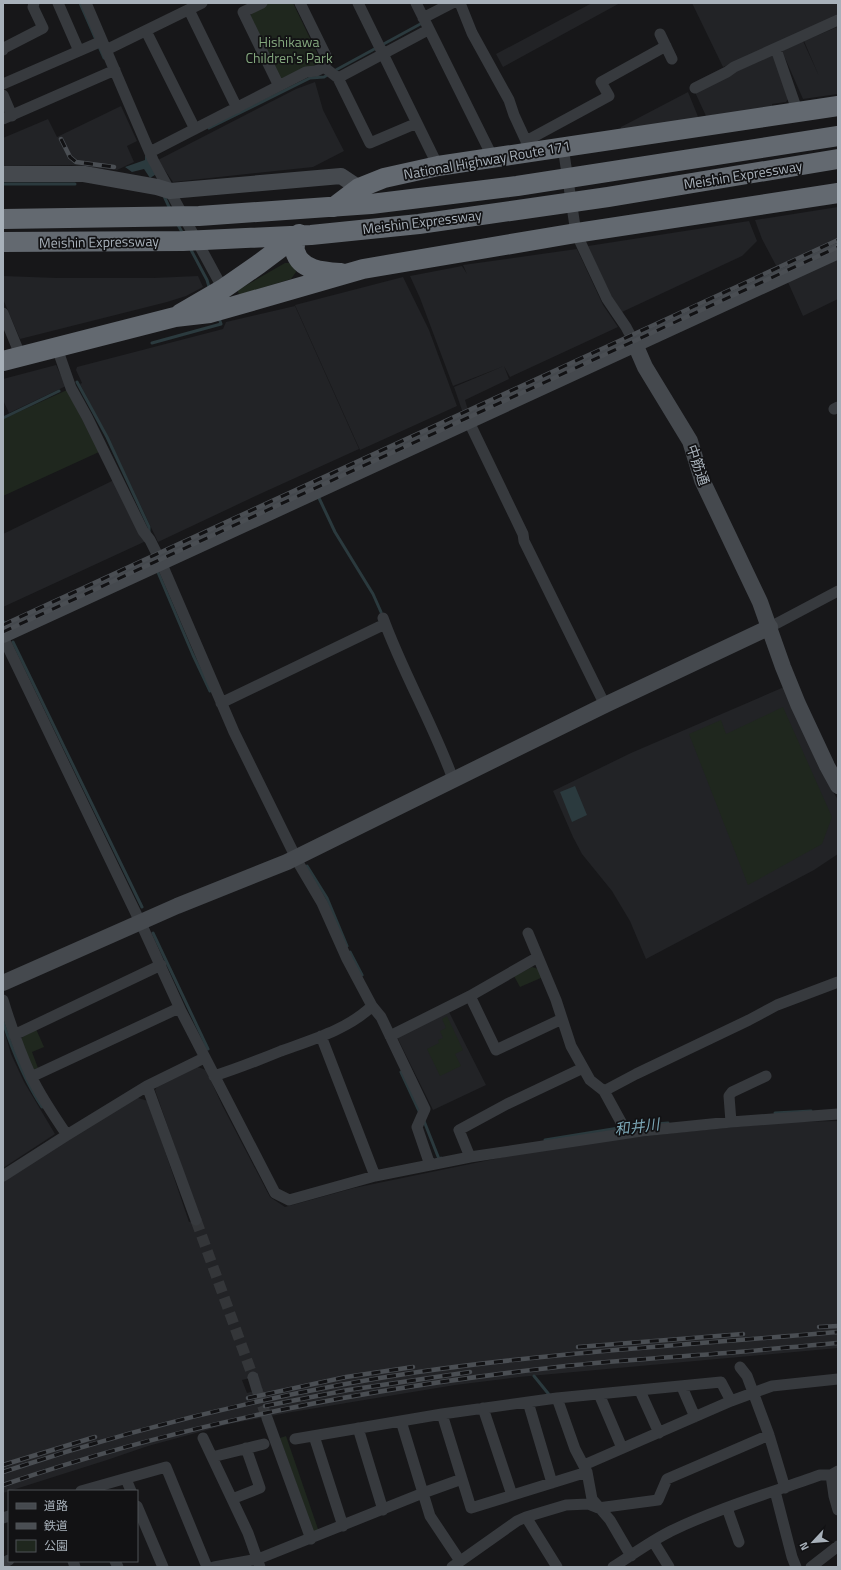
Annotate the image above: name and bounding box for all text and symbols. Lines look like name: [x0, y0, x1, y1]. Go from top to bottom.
park label: Hishikawa Children's Park: [245, 31, 333, 68]
street label: National Highway Route 171: [402, 134, 572, 185]
street label: Meishin Expressway: [682, 155, 804, 194]
street label: Meishin Expressway: [361, 204, 483, 239]
street label: Meishin Expressway: [39, 230, 159, 253]
street label: 中筋通: [682, 442, 715, 488]
water label: 和井川: [613, 1112, 663, 1141]
legend: [8, 1490, 138, 1562]
text: 道路: [44, 1496, 68, 1515]
text: 鉄道: [44, 1516, 68, 1535]
north arrow: [793, 1522, 833, 1562]
text: 公園: [44, 1536, 68, 1555]
text: N: [795, 1539, 813, 1553]

